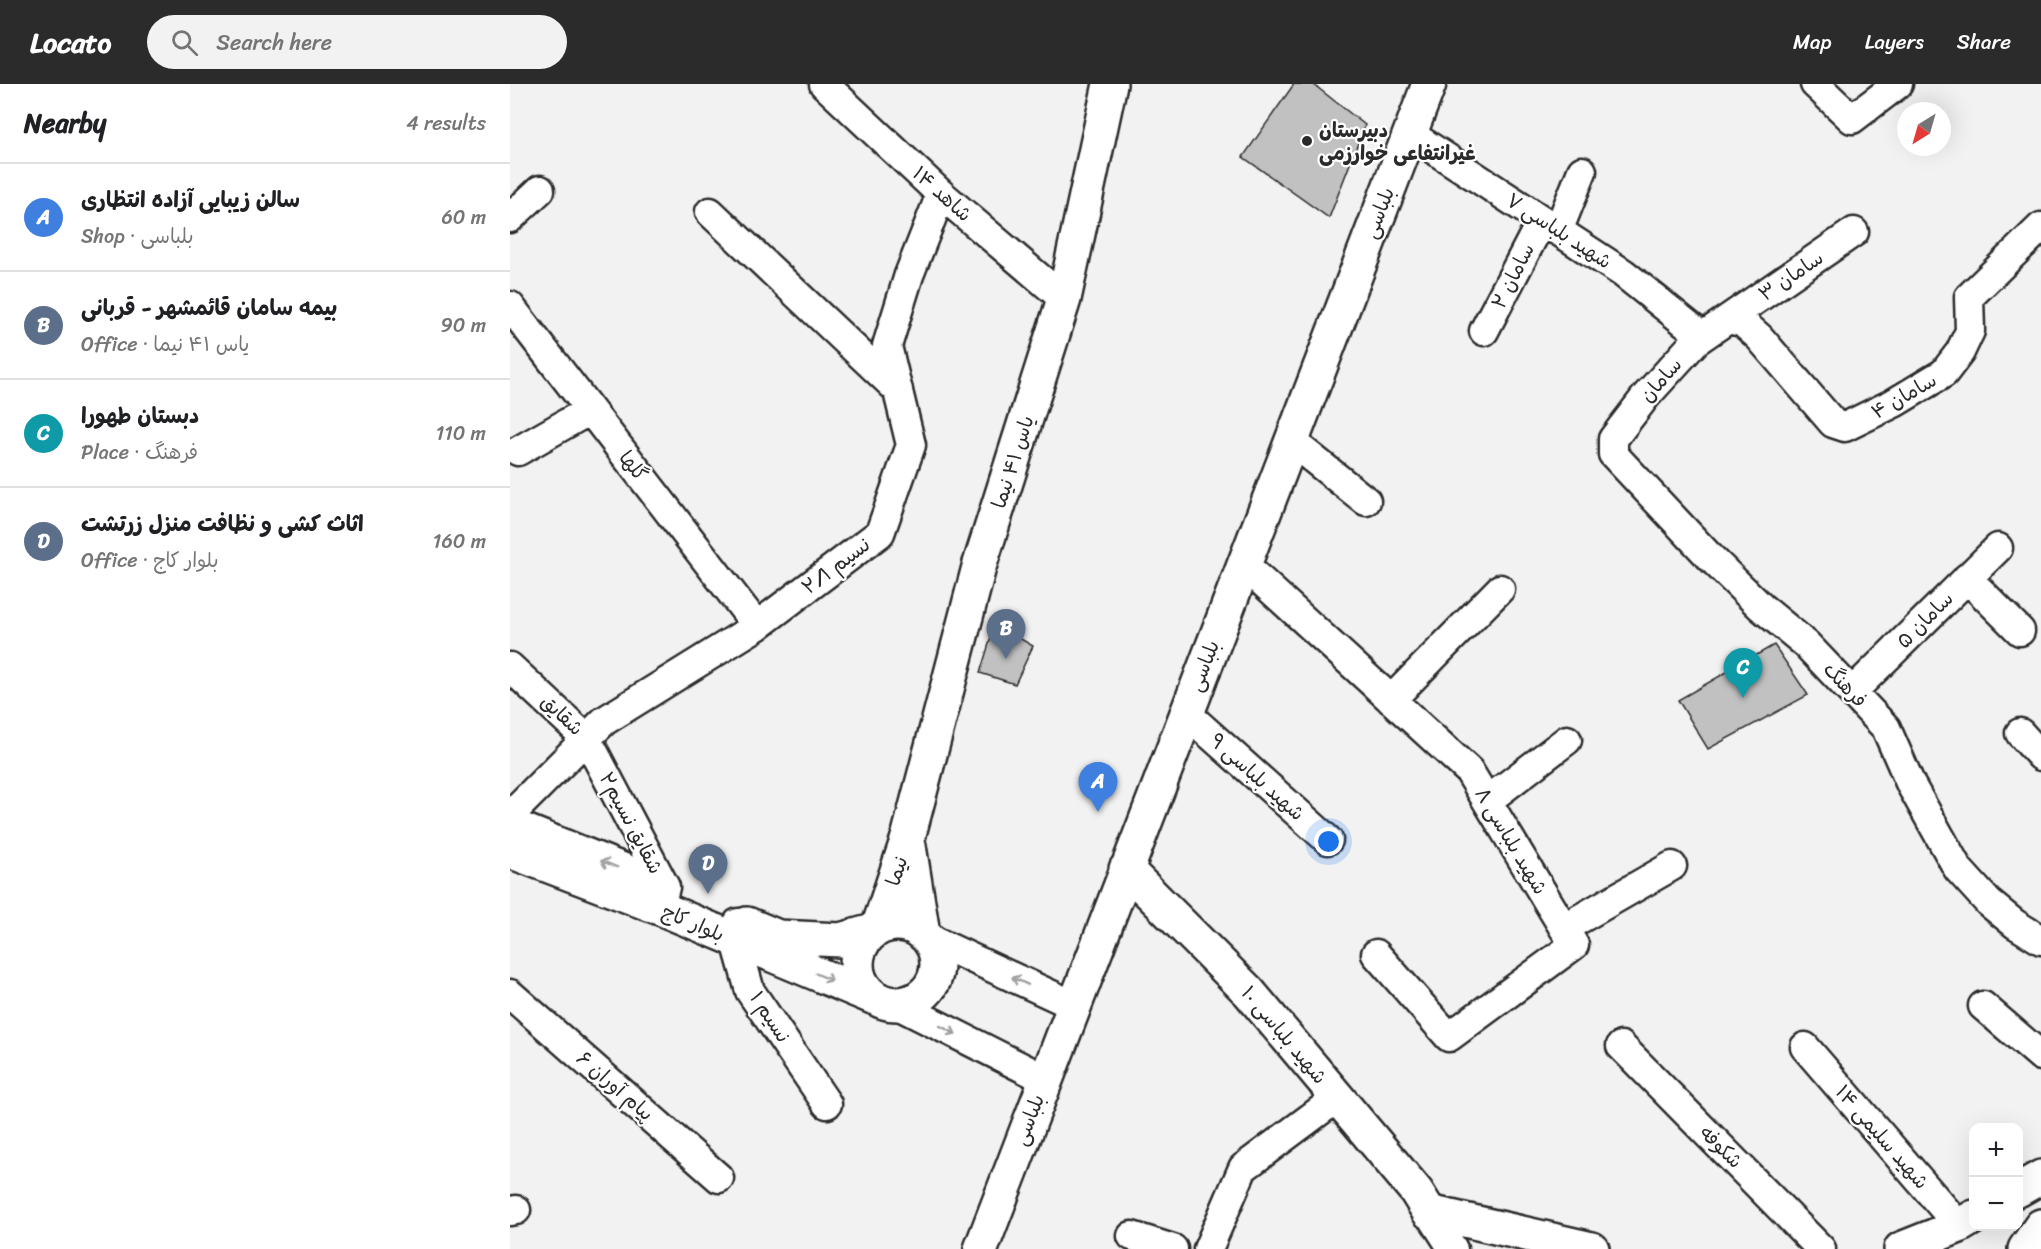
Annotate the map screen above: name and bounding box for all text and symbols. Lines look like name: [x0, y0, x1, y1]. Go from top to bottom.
search box: [147, 15, 567, 69]
text: Locato: [30, 18, 111, 67]
text: Search here: [216, 23, 332, 62]
text: Map: [1793, 23, 1832, 61]
text: Layers: [1865, 23, 1924, 61]
text: Share: [1957, 23, 2011, 61]
icon: search: [168, 26, 201, 59]
text: Nearby: [24, 100, 106, 146]
north arrow: [1897, 102, 1951, 156]
text: 4 results: [406, 106, 486, 141]
place label: دبیرستان غیرانتفاعی خوارزمی: [1319, 113, 1476, 171]
marker: دبیرستان غیرانتفاعی خوارزمی: [1300, 134, 1314, 148]
street label: شاهد ۱۴: [904, 157, 980, 231]
text: سالن زیبایی آزاده انتظاری: [81, 180, 300, 219]
street label: بلباسی: [1353, 182, 1405, 244]
street label: شهید بلباسی ۷: [1499, 183, 1619, 279]
text: A: [37, 200, 50, 235]
text: 60 m: [441, 200, 486, 235]
text: Shop · بلباسی: [81, 219, 194, 254]
street label: سامان ۲: [1482, 237, 1544, 315]
street label: سامان ۳: [1751, 241, 1831, 311]
text: بیمه سامان قائمشهر - قربانی: [81, 288, 337, 327]
text: B: [37, 308, 50, 343]
text: 90 m: [441, 308, 486, 343]
text: Office · یاس ۴۱ نیما: [81, 327, 249, 362]
street label: سامان: [1631, 349, 1691, 411]
street label: سامان ۴: [1864, 363, 1944, 429]
text: دبستان طهورا: [81, 396, 199, 435]
street label: یاس ۴۱ نیما: [981, 411, 1045, 513]
text: C: [37, 416, 50, 451]
text: 110 m: [436, 416, 486, 451]
text: Place · فرهنگ: [81, 435, 198, 470]
street label: گلها: [609, 443, 657, 489]
text: اثاث کشی و نظافت منزل زرتشت: [81, 504, 364, 543]
text: D: [38, 524, 49, 559]
text: 160 m: [433, 524, 486, 559]
street label: نسیم ۲/۱: [794, 528, 878, 604]
text: Office · بلوار کاج: [81, 543, 218, 578]
street label: سامان ۵: [1888, 583, 1962, 657]
pin: B: [986, 610, 1026, 659]
street label: بلباسی: [1178, 635, 1230, 697]
pin: C: [1724, 648, 1762, 698]
street label: فرهنگ: [1814, 654, 1876, 716]
street label: شقایق: [532, 685, 592, 745]
street label: شهید بلباسی ۹: [1201, 724, 1313, 830]
pin: A: [1078, 762, 1118, 812]
street label: شقایق نسیم۲: [589, 766, 673, 880]
street label: شهید بلباسی ۸: [1465, 780, 1557, 902]
your location: [1314, 827, 1343, 856]
pin: D: [688, 844, 728, 894]
street label: نیما: [876, 851, 918, 891]
one-way arrow: [600, 858, 618, 869]
street label: بلوار کاج: [656, 894, 730, 952]
one-way arrow: [815, 972, 833, 983]
one-way arrow: [1012, 974, 1030, 986]
street label: شهید بلباسی ١٠: [1232, 978, 1336, 1092]
street label: نسیم ۱: [740, 984, 800, 1050]
one-way arrow: [939, 1025, 957, 1037]
street label: پیام آوران ۶: [568, 1042, 662, 1130]
street label: شهید سلیمی ۱۴: [1826, 1076, 1938, 1198]
street label: بلباسی: [1003, 1089, 1055, 1151]
street label: شکوفه: [1691, 1117, 1751, 1177]
map controls: [1969, 1123, 2023, 1231]
button: +: [1969, 1123, 2023, 1177]
button: −: [1969, 1177, 2023, 1231]

